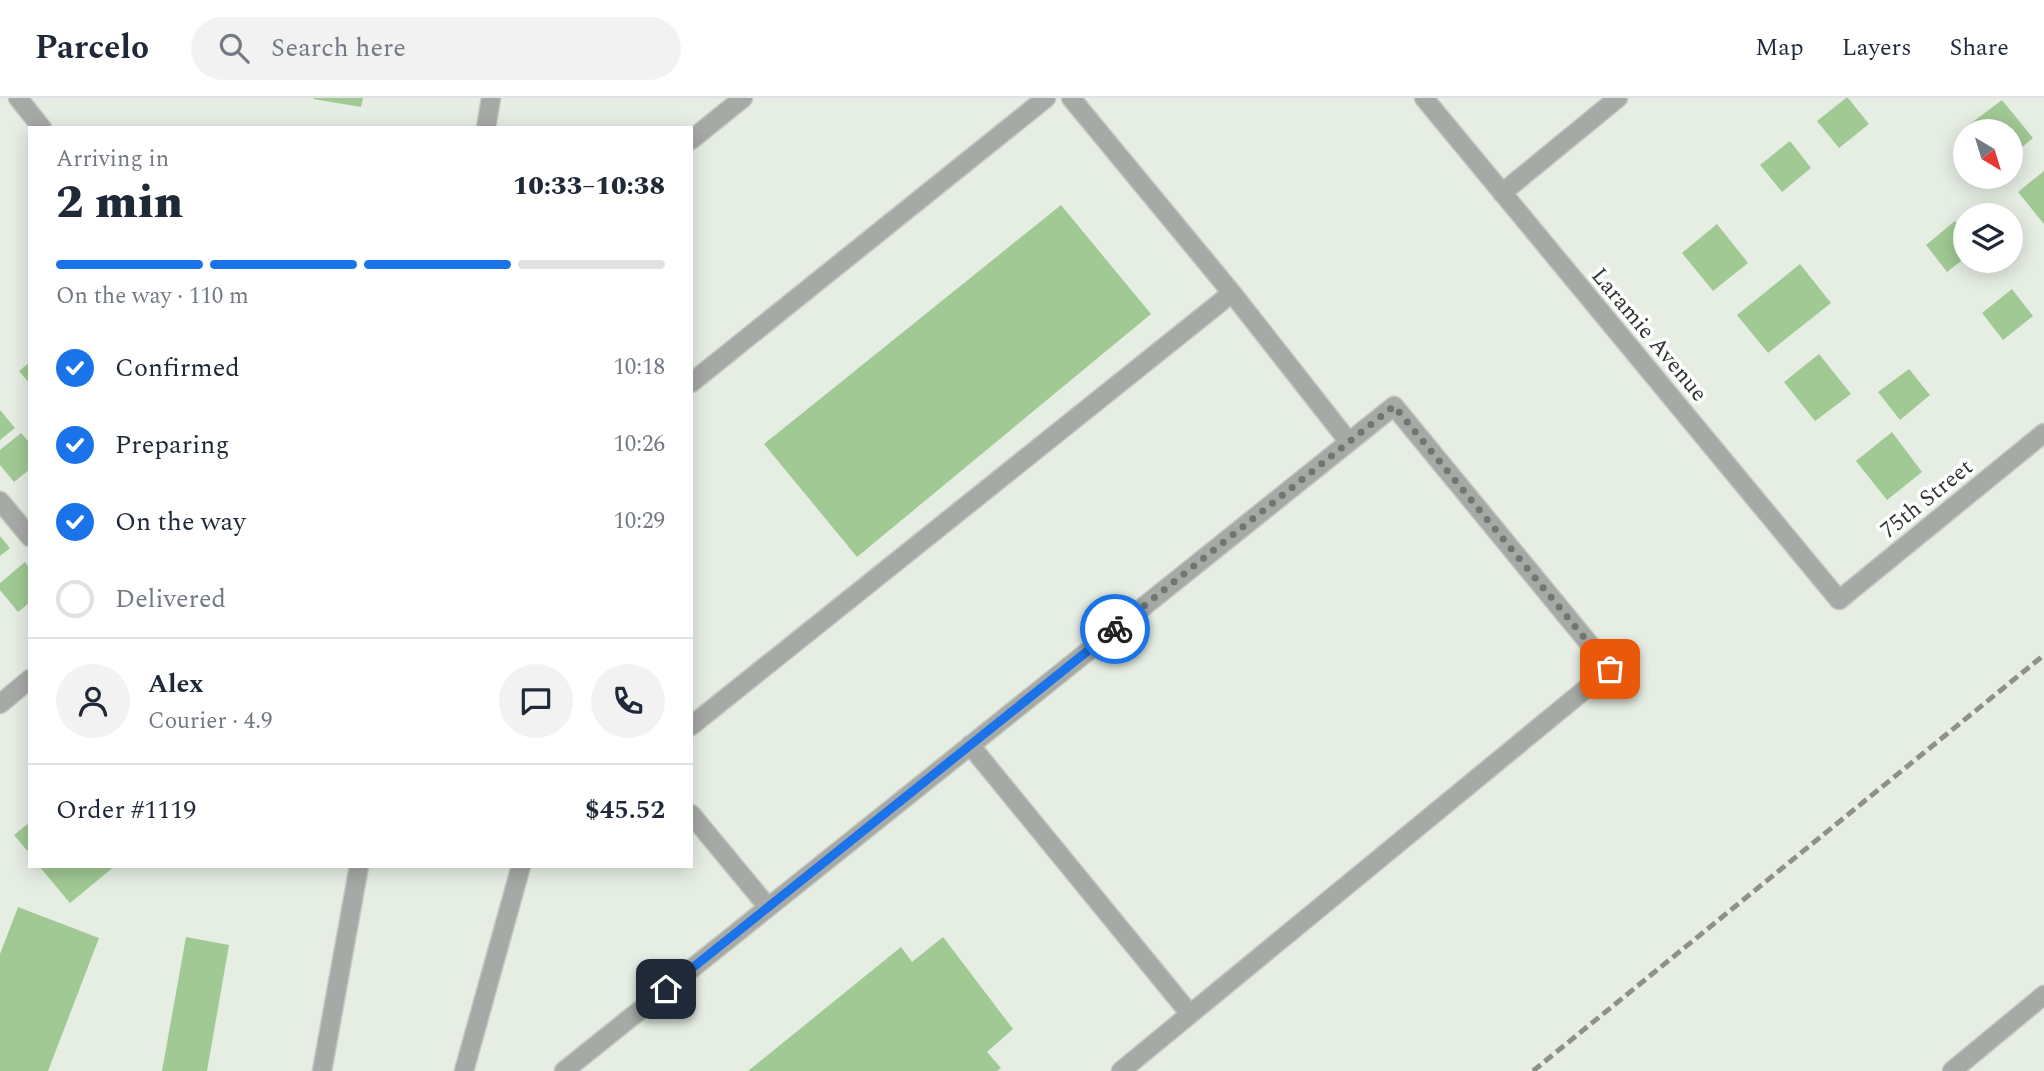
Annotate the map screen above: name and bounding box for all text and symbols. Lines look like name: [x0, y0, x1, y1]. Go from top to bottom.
search box: [191, 17, 681, 80]
text: Parcelo: [35, 23, 149, 73]
text: Search here: [271, 28, 406, 68]
icon: search: [215, 29, 253, 67]
text: Map: [1755, 30, 1804, 66]
text: Layers: [1842, 30, 1912, 66]
text: Share: [1950, 30, 2009, 66]
north arrow: [1953, 119, 2023, 189]
map controls: [1953, 119, 2023, 273]
text: Arriving in: [56, 142, 169, 177]
text: 10:33–10:38: [513, 166, 665, 206]
text: 2 min: [56, 168, 183, 238]
button: layers: [1953, 203, 2023, 273]
street label: Laramie Avenue: [1582, 260, 1716, 410]
text: On the way · 110 m: [56, 279, 249, 314]
text: Confirmed: [115, 348, 240, 388]
icon: check: [56, 349, 94, 387]
text: 10:18: [613, 350, 665, 385]
text: Preparing: [115, 425, 229, 465]
icon: check: [56, 426, 94, 464]
text: 10:26: [613, 427, 665, 462]
street label: 75th Street: [1873, 451, 1981, 548]
text: On the way: [115, 502, 246, 542]
icon: check: [56, 503, 94, 541]
text: 10:29: [613, 504, 665, 539]
text: Delivered: [115, 579, 226, 619]
courier: [1080, 594, 1150, 664]
icon: bike: [1096, 610, 1134, 648]
pin: [1580, 639, 1640, 699]
icon: bag: [1591, 650, 1629, 688]
button: person: [56, 664, 130, 738]
text: Alex: [148, 664, 203, 704]
button: chat: [499, 664, 573, 738]
button: phone: [591, 664, 665, 738]
text: Courier · 4.9: [148, 704, 273, 739]
text: Order #1119: [56, 790, 196, 830]
text: $45.52: [585, 790, 665, 830]
pin: [636, 959, 696, 1019]
icon: home: [647, 970, 685, 1008]

